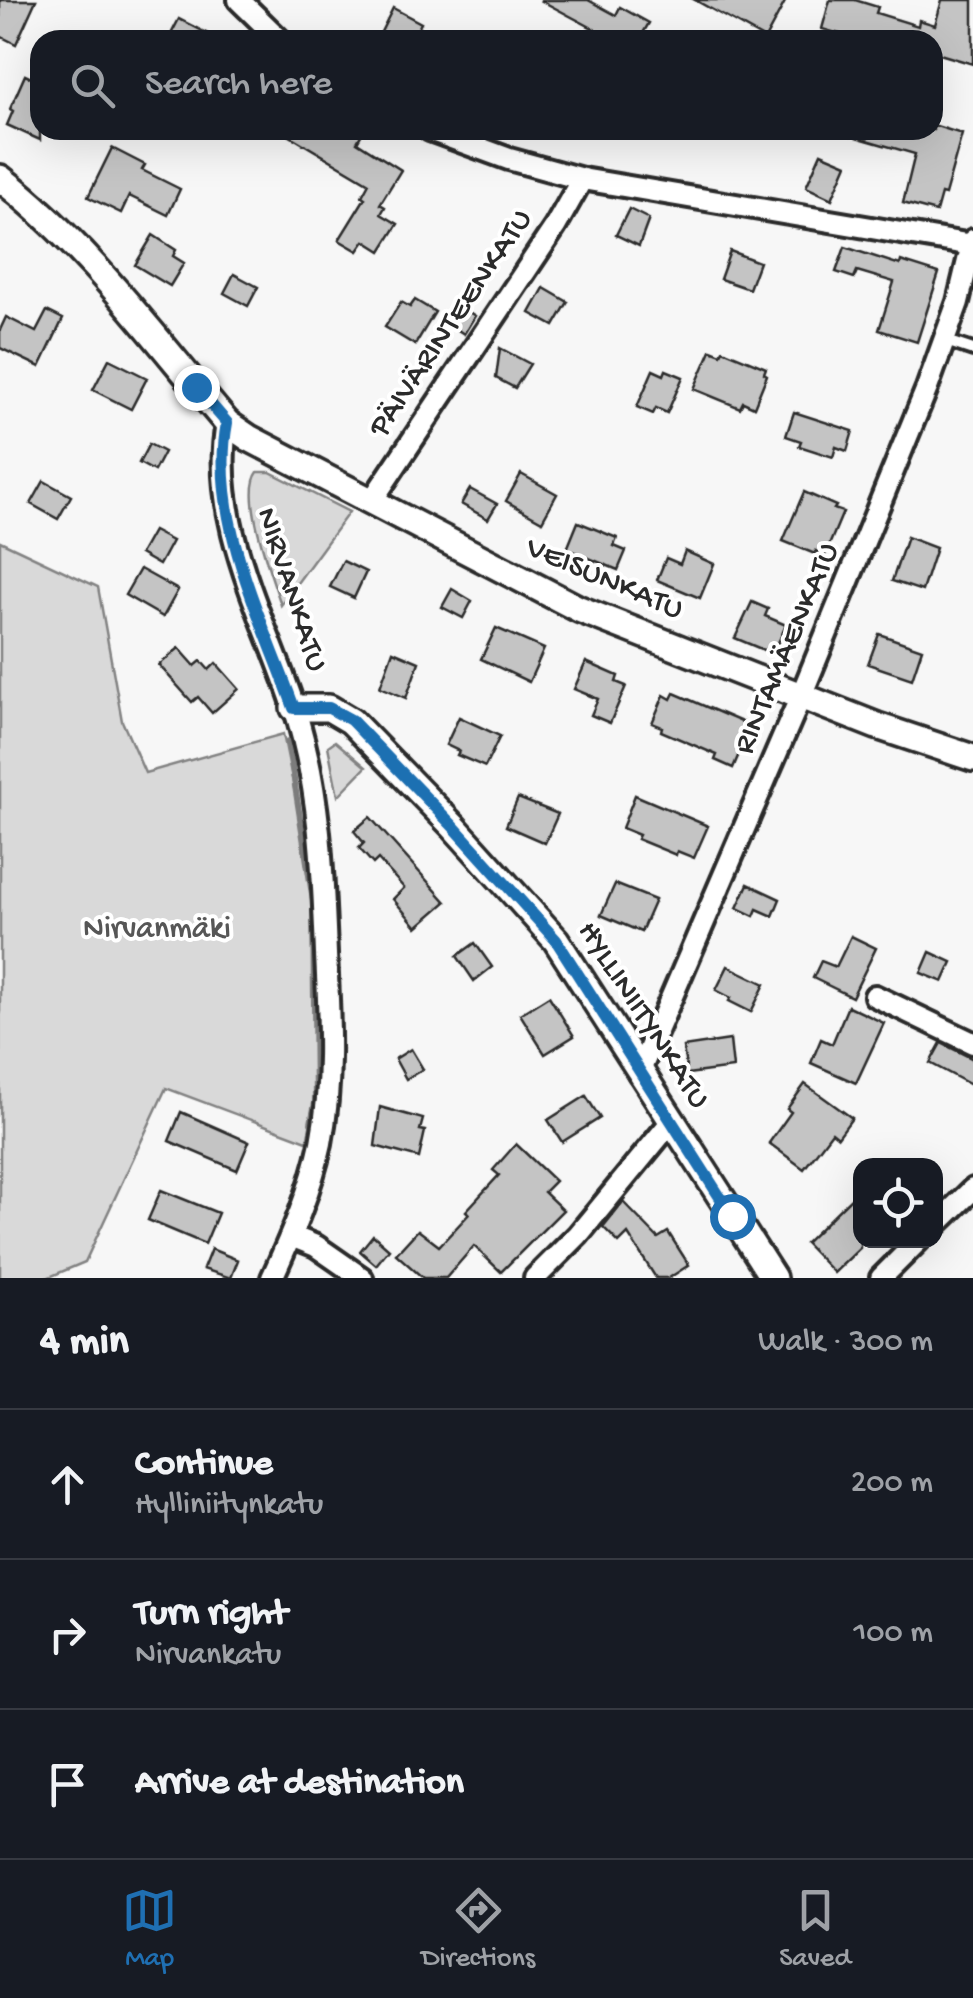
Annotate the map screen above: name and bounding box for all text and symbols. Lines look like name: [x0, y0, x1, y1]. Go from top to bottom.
search box: [30, 30, 943, 140]
icon: search: [65, 58, 120, 113]
text: Search here: [145, 63, 332, 107]
street label: PÄIVÄRINTEENKATU: [361, 203, 542, 446]
route end: [174, 365, 220, 411]
street label: NIRVANKATU: [246, 503, 334, 677]
street label: VEISUNKATU: [519, 530, 688, 630]
street label: RINTAMÄENKATU: [726, 538, 850, 760]
park label: Nirvanmäki: [83, 911, 231, 949]
street label: HYLLINIITYNKATU: [567, 915, 717, 1117]
map controls: [853, 1158, 943, 1248]
button: locate: [853, 1158, 943, 1248]
route start: [710, 1194, 756, 1240]
text: 4 min: [40, 1319, 129, 1368]
text: Walk · 300 m: [758, 1324, 933, 1362]
text: Continue: [135, 1443, 273, 1487]
icon: ahead: [40, 1457, 95, 1512]
text: 200 m: [851, 1465, 933, 1503]
text: Hylliniitynkatu: [135, 1487, 323, 1525]
text: Turn right: [135, 1593, 287, 1637]
icon: right: [40, 1607, 95, 1662]
text: 100 m: [853, 1615, 933, 1653]
text: Nirvankatu: [135, 1637, 281, 1675]
icon: arrive: [40, 1757, 95, 1812]
text: Arrive at destination: [135, 1762, 464, 1806]
tab: Map: [122, 1883, 177, 1976]
tab: Directions: [421, 1883, 535, 1976]
tab: Saved: [779, 1883, 851, 1976]

